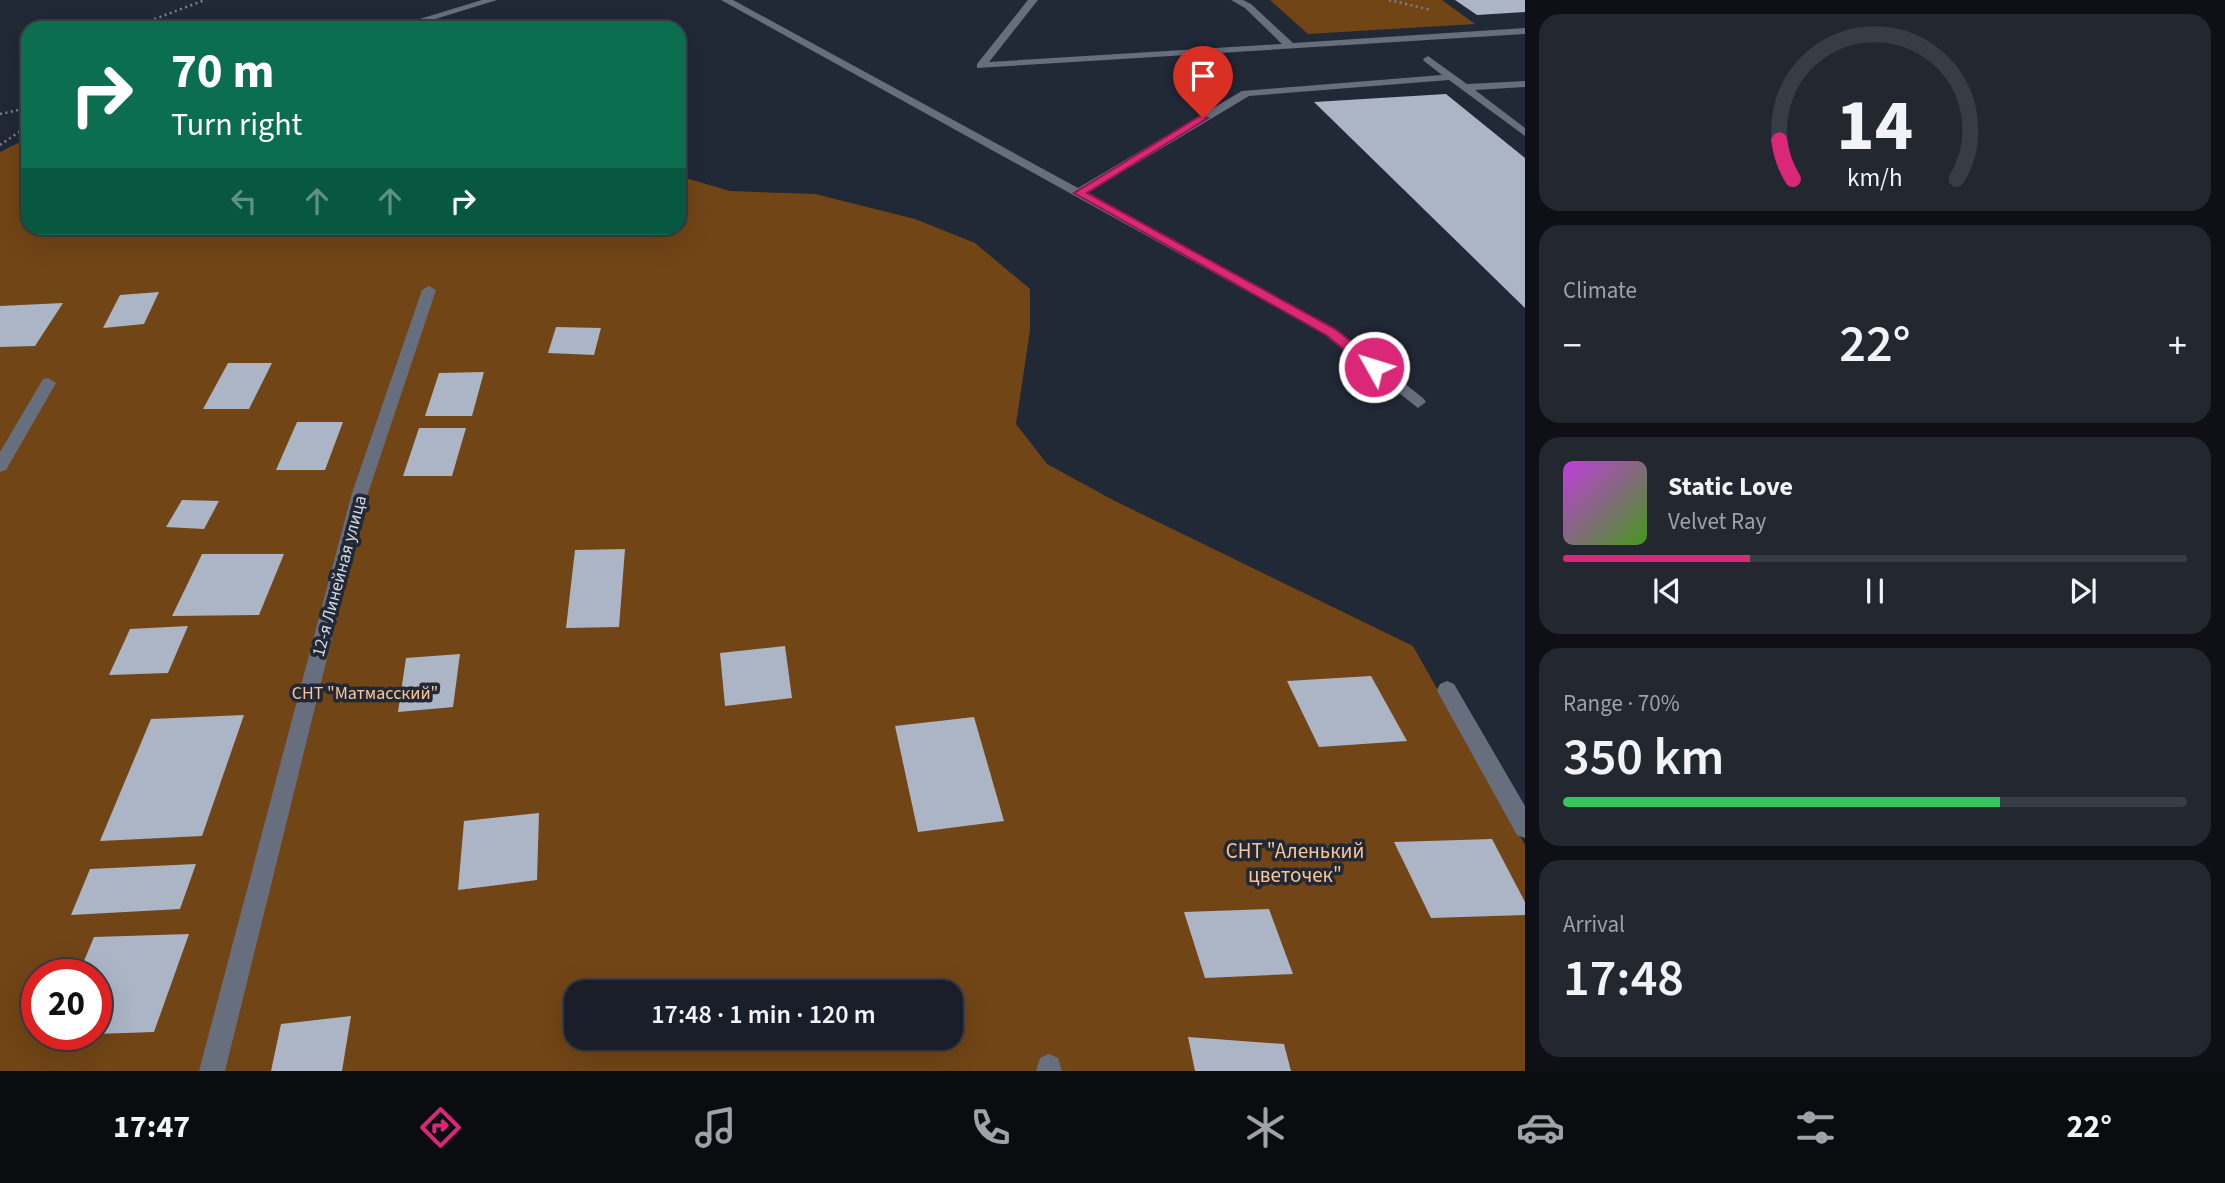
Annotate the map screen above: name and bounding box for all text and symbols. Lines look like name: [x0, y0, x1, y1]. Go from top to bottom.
text: 70 m: [171, 37, 275, 107]
pin: [1173, 46, 1233, 118]
icon: right: [56, 49, 147, 140]
icon: arrive: [1184, 57, 1222, 95]
text: 14: [1837, 74, 1913, 178]
text: Turn right: [171, 102, 302, 148]
text: km/h: [1847, 160, 1903, 196]
icon: left: [225, 182, 263, 220]
icon: ahead: [298, 182, 336, 220]
icon: ahead: [371, 182, 409, 220]
icon: right: [444, 182, 482, 220]
text: Climate: [1563, 274, 1637, 307]
text: 22°: [1839, 308, 1911, 382]
text: −: [1563, 319, 1582, 373]
text: +: [2168, 319, 2187, 373]
position arrow: [1337, 330, 1411, 404]
text: Static Love: [1668, 468, 1793, 505]
street label: 12-я Линейная улица: [306, 493, 373, 660]
text: Velvet Ray: [1668, 505, 1766, 538]
icon: previous: [1648, 572, 1686, 610]
icon: pause: [1856, 572, 1894, 610]
icon: next: [2064, 572, 2102, 610]
park label: СНТ "Матмасский": [292, 681, 438, 706]
text: Range · 70%: [1563, 687, 1680, 720]
text: 350 km: [1563, 721, 1724, 795]
park label: СНТ "Аленький цветочек": [1226, 836, 1364, 890]
text: Arrival: [1563, 908, 1625, 941]
text: 17:48: [1563, 942, 1684, 1016]
speed limit sign: 20: [21, 959, 112, 1050]
text: 17:48 · 1 min · 120 m: [651, 996, 876, 1033]
icon: directions: [416, 1103, 465, 1152]
icon: music: [691, 1103, 740, 1152]
icon: phone: [966, 1103, 1015, 1152]
icon: climate: [1241, 1103, 1290, 1152]
icon: car: [1516, 1103, 1565, 1152]
icon: filters: [1791, 1103, 1840, 1152]
text: 17:47: [113, 1104, 190, 1150]
text: 22°: [2066, 1104, 2112, 1150]

